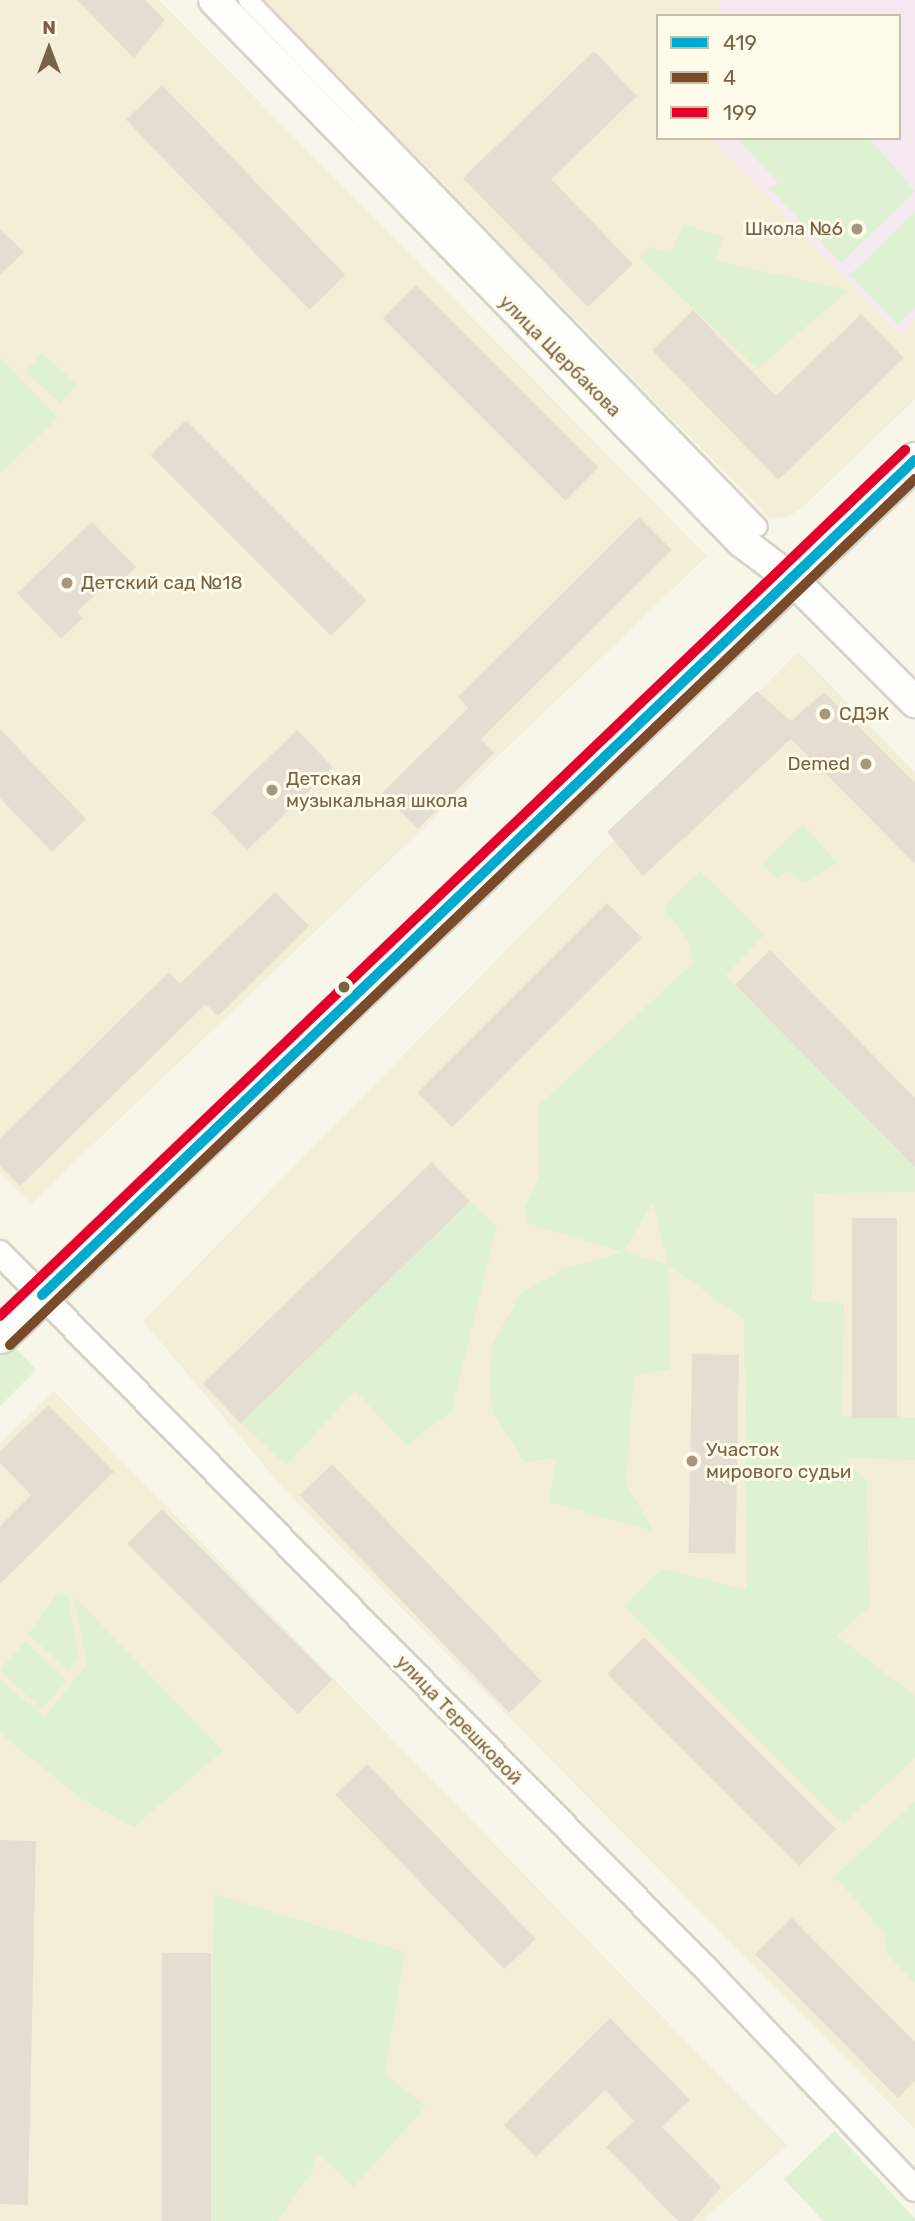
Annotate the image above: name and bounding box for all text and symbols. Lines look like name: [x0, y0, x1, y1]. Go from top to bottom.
north arrow: [14, 14, 84, 84]
legend: [656, 14, 901, 140]
text: N: [42, 16, 56, 39]
text: 419: [723, 30, 757, 55]
text: 4: [723, 65, 736, 90]
text: 199: [723, 100, 757, 125]
place label: Школа №6: [745, 218, 843, 240]
marker: Школа №6: [849, 221, 865, 237]
street label: улица Щербакова: [494, 290, 626, 422]
place label: Детский сад №18: [81, 572, 243, 594]
marker: Детский сад №18: [59, 575, 75, 591]
place label: СДЭК: [839, 703, 889, 725]
marker: СДЭК: [817, 706, 833, 722]
place label: Demed: [787, 753, 850, 775]
marker: Demed: [856, 754, 876, 774]
place label: Детская музыкальная школа: [286, 768, 468, 812]
marker: Детская музыкальная школа: [264, 782, 280, 798]
unlabelled marker: [337, 980, 351, 994]
place label: Участок мирового судьи: [706, 1439, 851, 1483]
marker: Участок мирового судьи: [684, 1453, 700, 1469]
street label: улица Терешковой: [391, 1650, 527, 1790]

